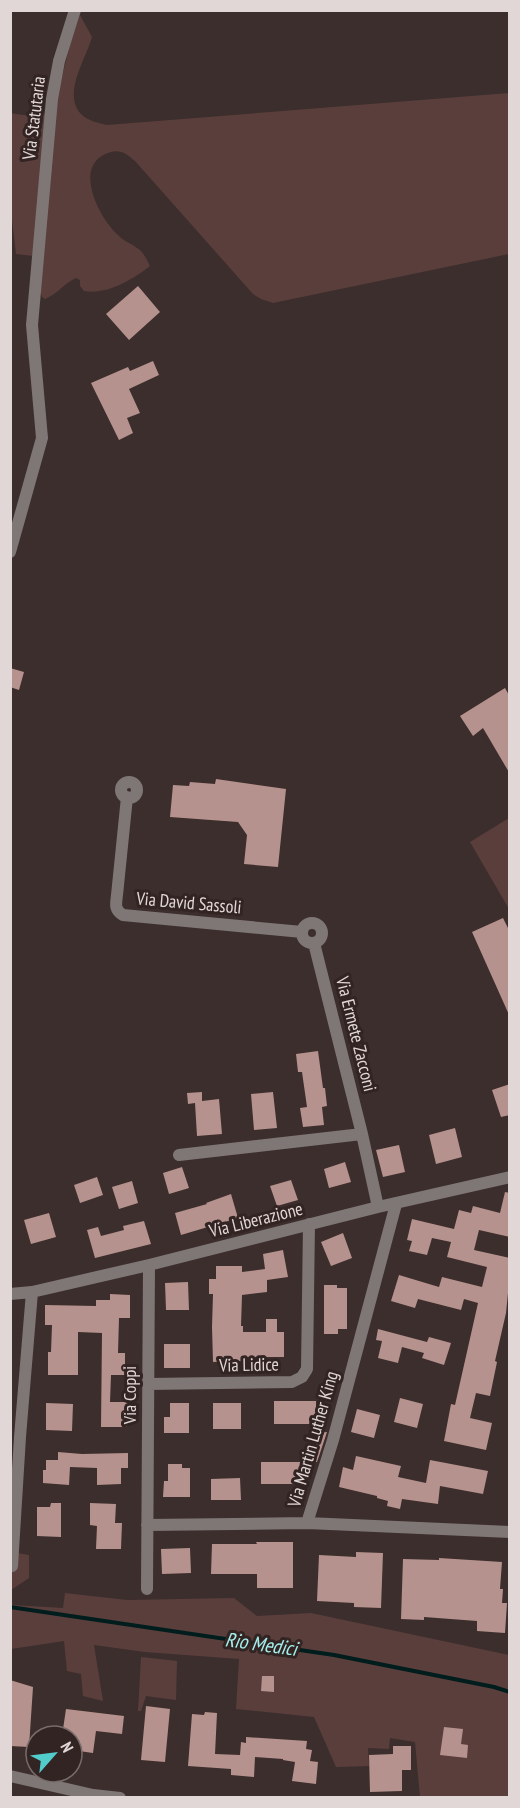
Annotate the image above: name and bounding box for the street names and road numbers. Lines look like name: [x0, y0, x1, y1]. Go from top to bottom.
street label: Via Statutaria: [17, 75, 50, 162]
street label: Via David Sassoli: [135, 886, 243, 919]
street label: Via Ermete Zacconi: [331, 973, 382, 1094]
street label: Via Liberazione: [206, 1197, 305, 1242]
street label: Via Lidice: [218, 1352, 279, 1377]
street label: Via Coppi: [118, 1366, 141, 1425]
street label: Via Martin Luther King: [282, 1368, 343, 1510]

